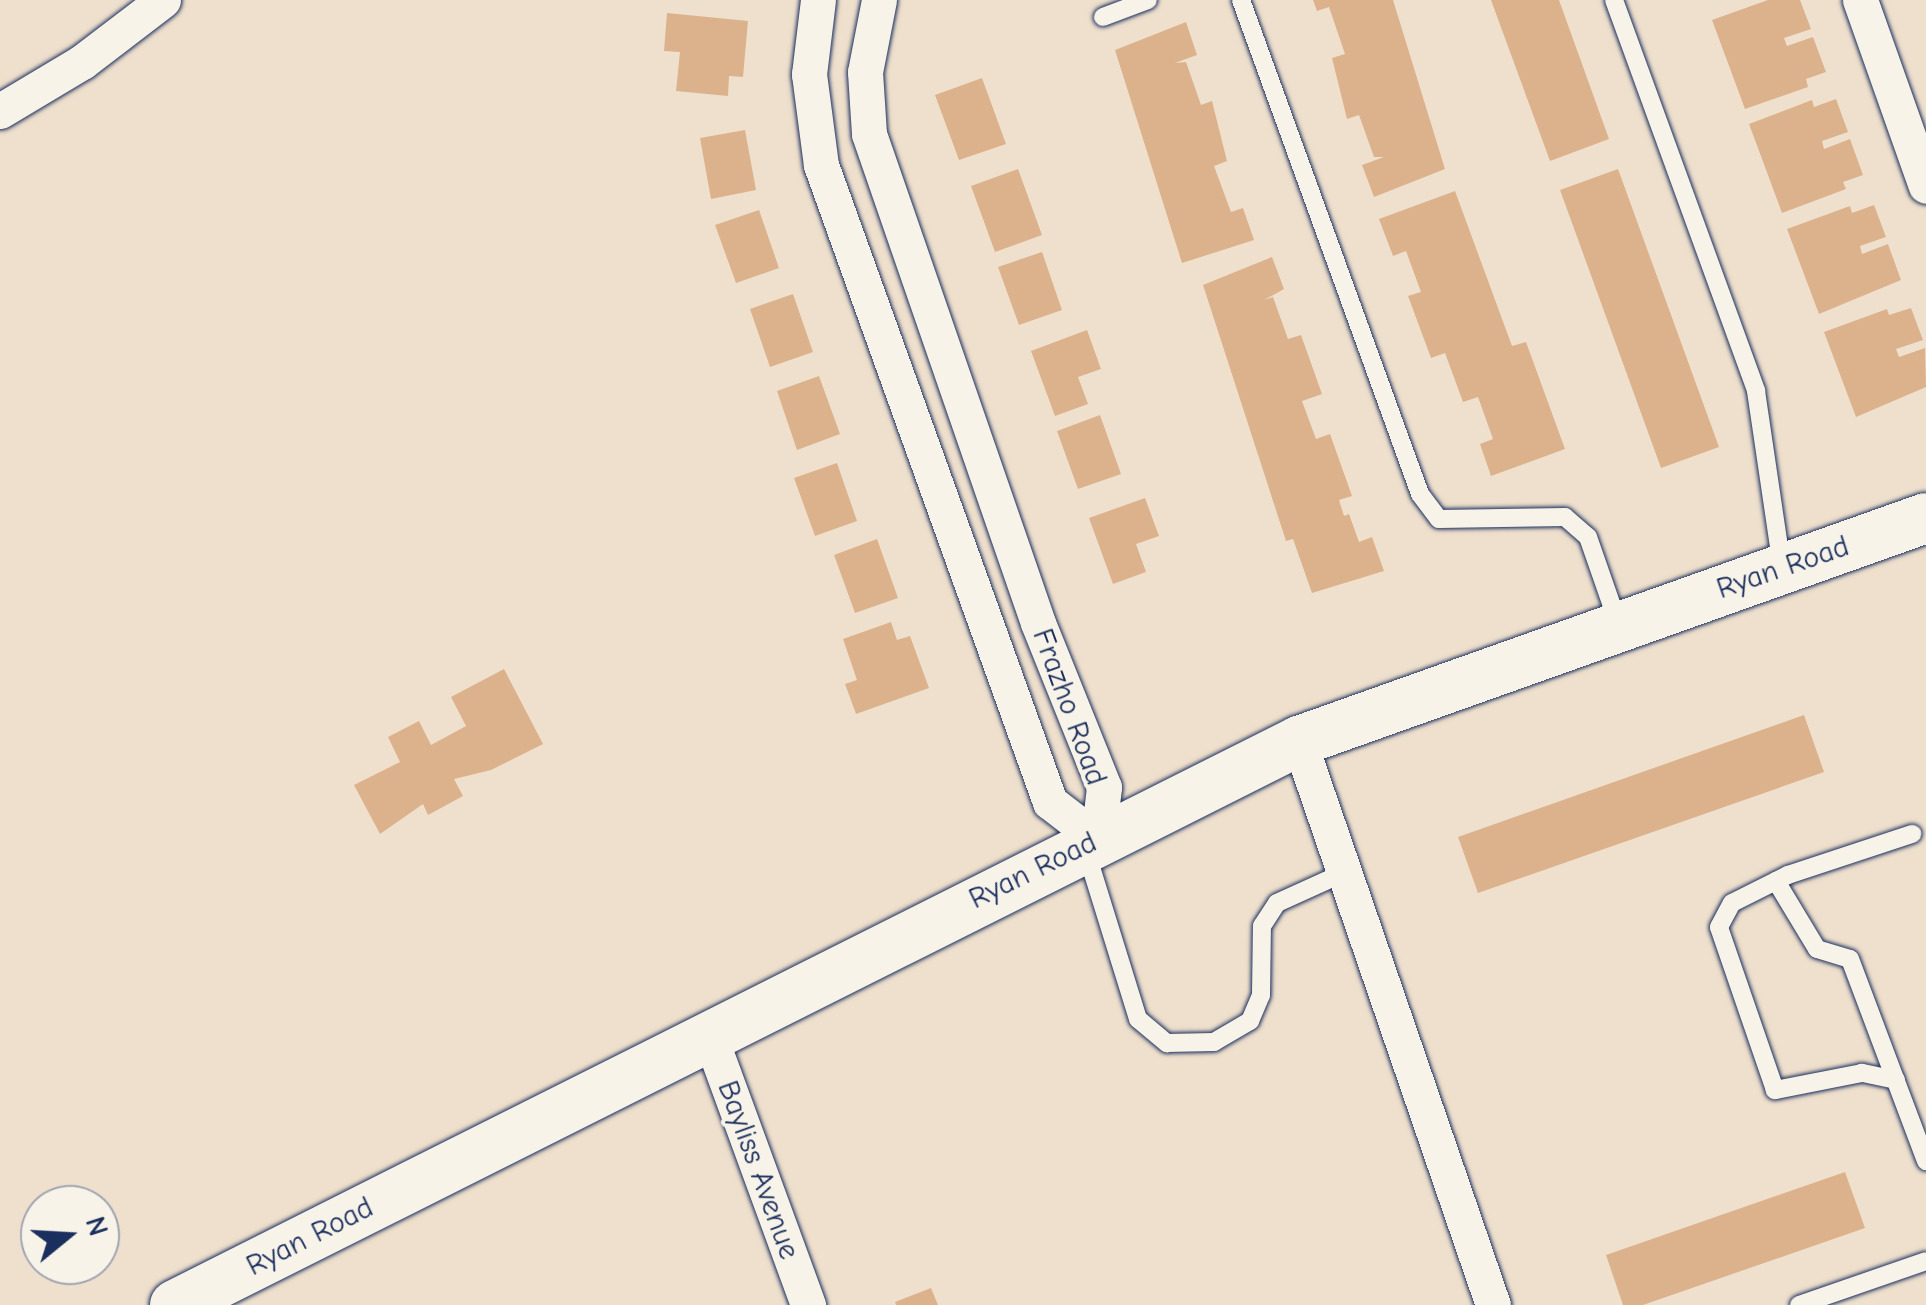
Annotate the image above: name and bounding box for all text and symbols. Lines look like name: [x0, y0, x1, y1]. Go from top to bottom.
street label: Ryan Road: [1712, 529, 1854, 607]
street label: Frazho Road: [1024, 624, 1114, 790]
street label: Ryan Road: [963, 825, 1103, 917]
street label: Bayliss Avenue: [709, 1076, 807, 1264]
north arrow: [20, 1185, 120, 1285]
street label: Ryan Road: [240, 1190, 380, 1284]
text: N: [79, 1213, 115, 1240]

